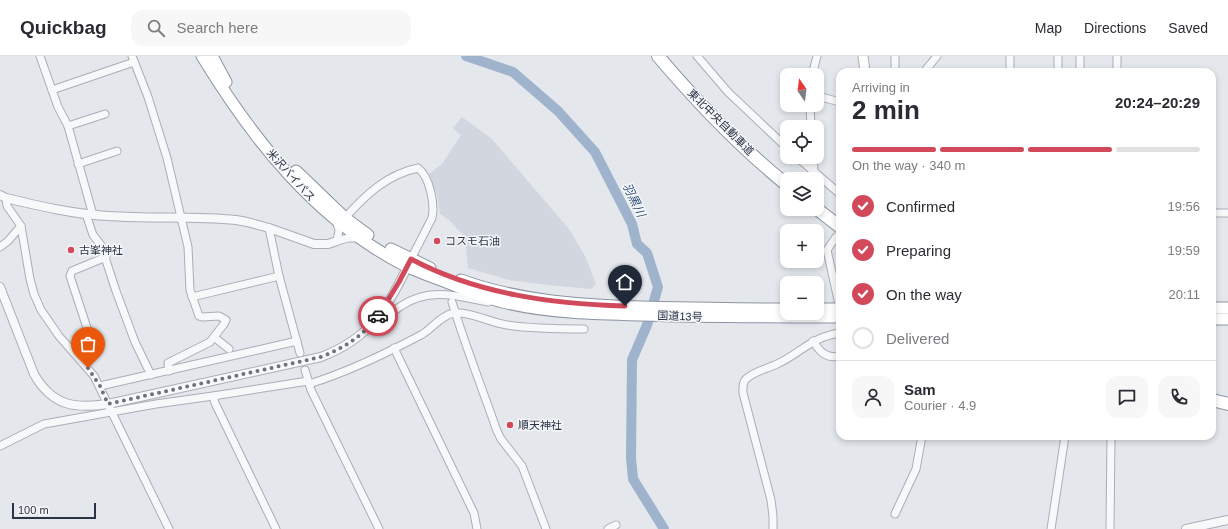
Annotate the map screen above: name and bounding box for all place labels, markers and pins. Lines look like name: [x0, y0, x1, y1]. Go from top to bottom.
place label: コスモ石油: [445, 235, 500, 247]
marker: コスモ石油: [432, 236, 442, 246]
place label: 古峯神社: [79, 244, 123, 256]
marker: 古峯神社: [66, 245, 76, 255]
pin: [608, 265, 642, 306]
pin: [71, 327, 105, 368]
place label: 順天神社: [518, 419, 562, 431]
marker: 順天神社: [505, 420, 515, 430]

